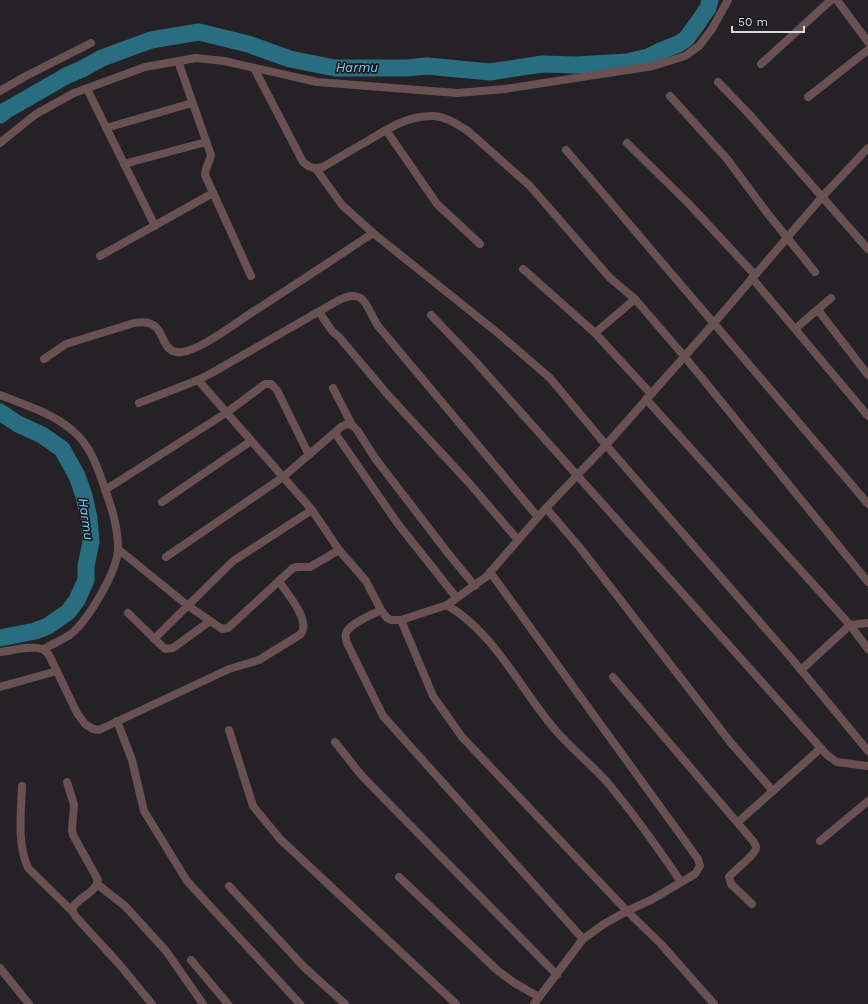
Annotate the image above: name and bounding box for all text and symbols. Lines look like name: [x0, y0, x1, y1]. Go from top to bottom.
scale bar: [732, 8, 804, 34]
text: 50 m: [738, 15, 768, 29]
water label: Harmu: [336, 60, 378, 75]
water label: Harmu: [76, 497, 96, 541]

